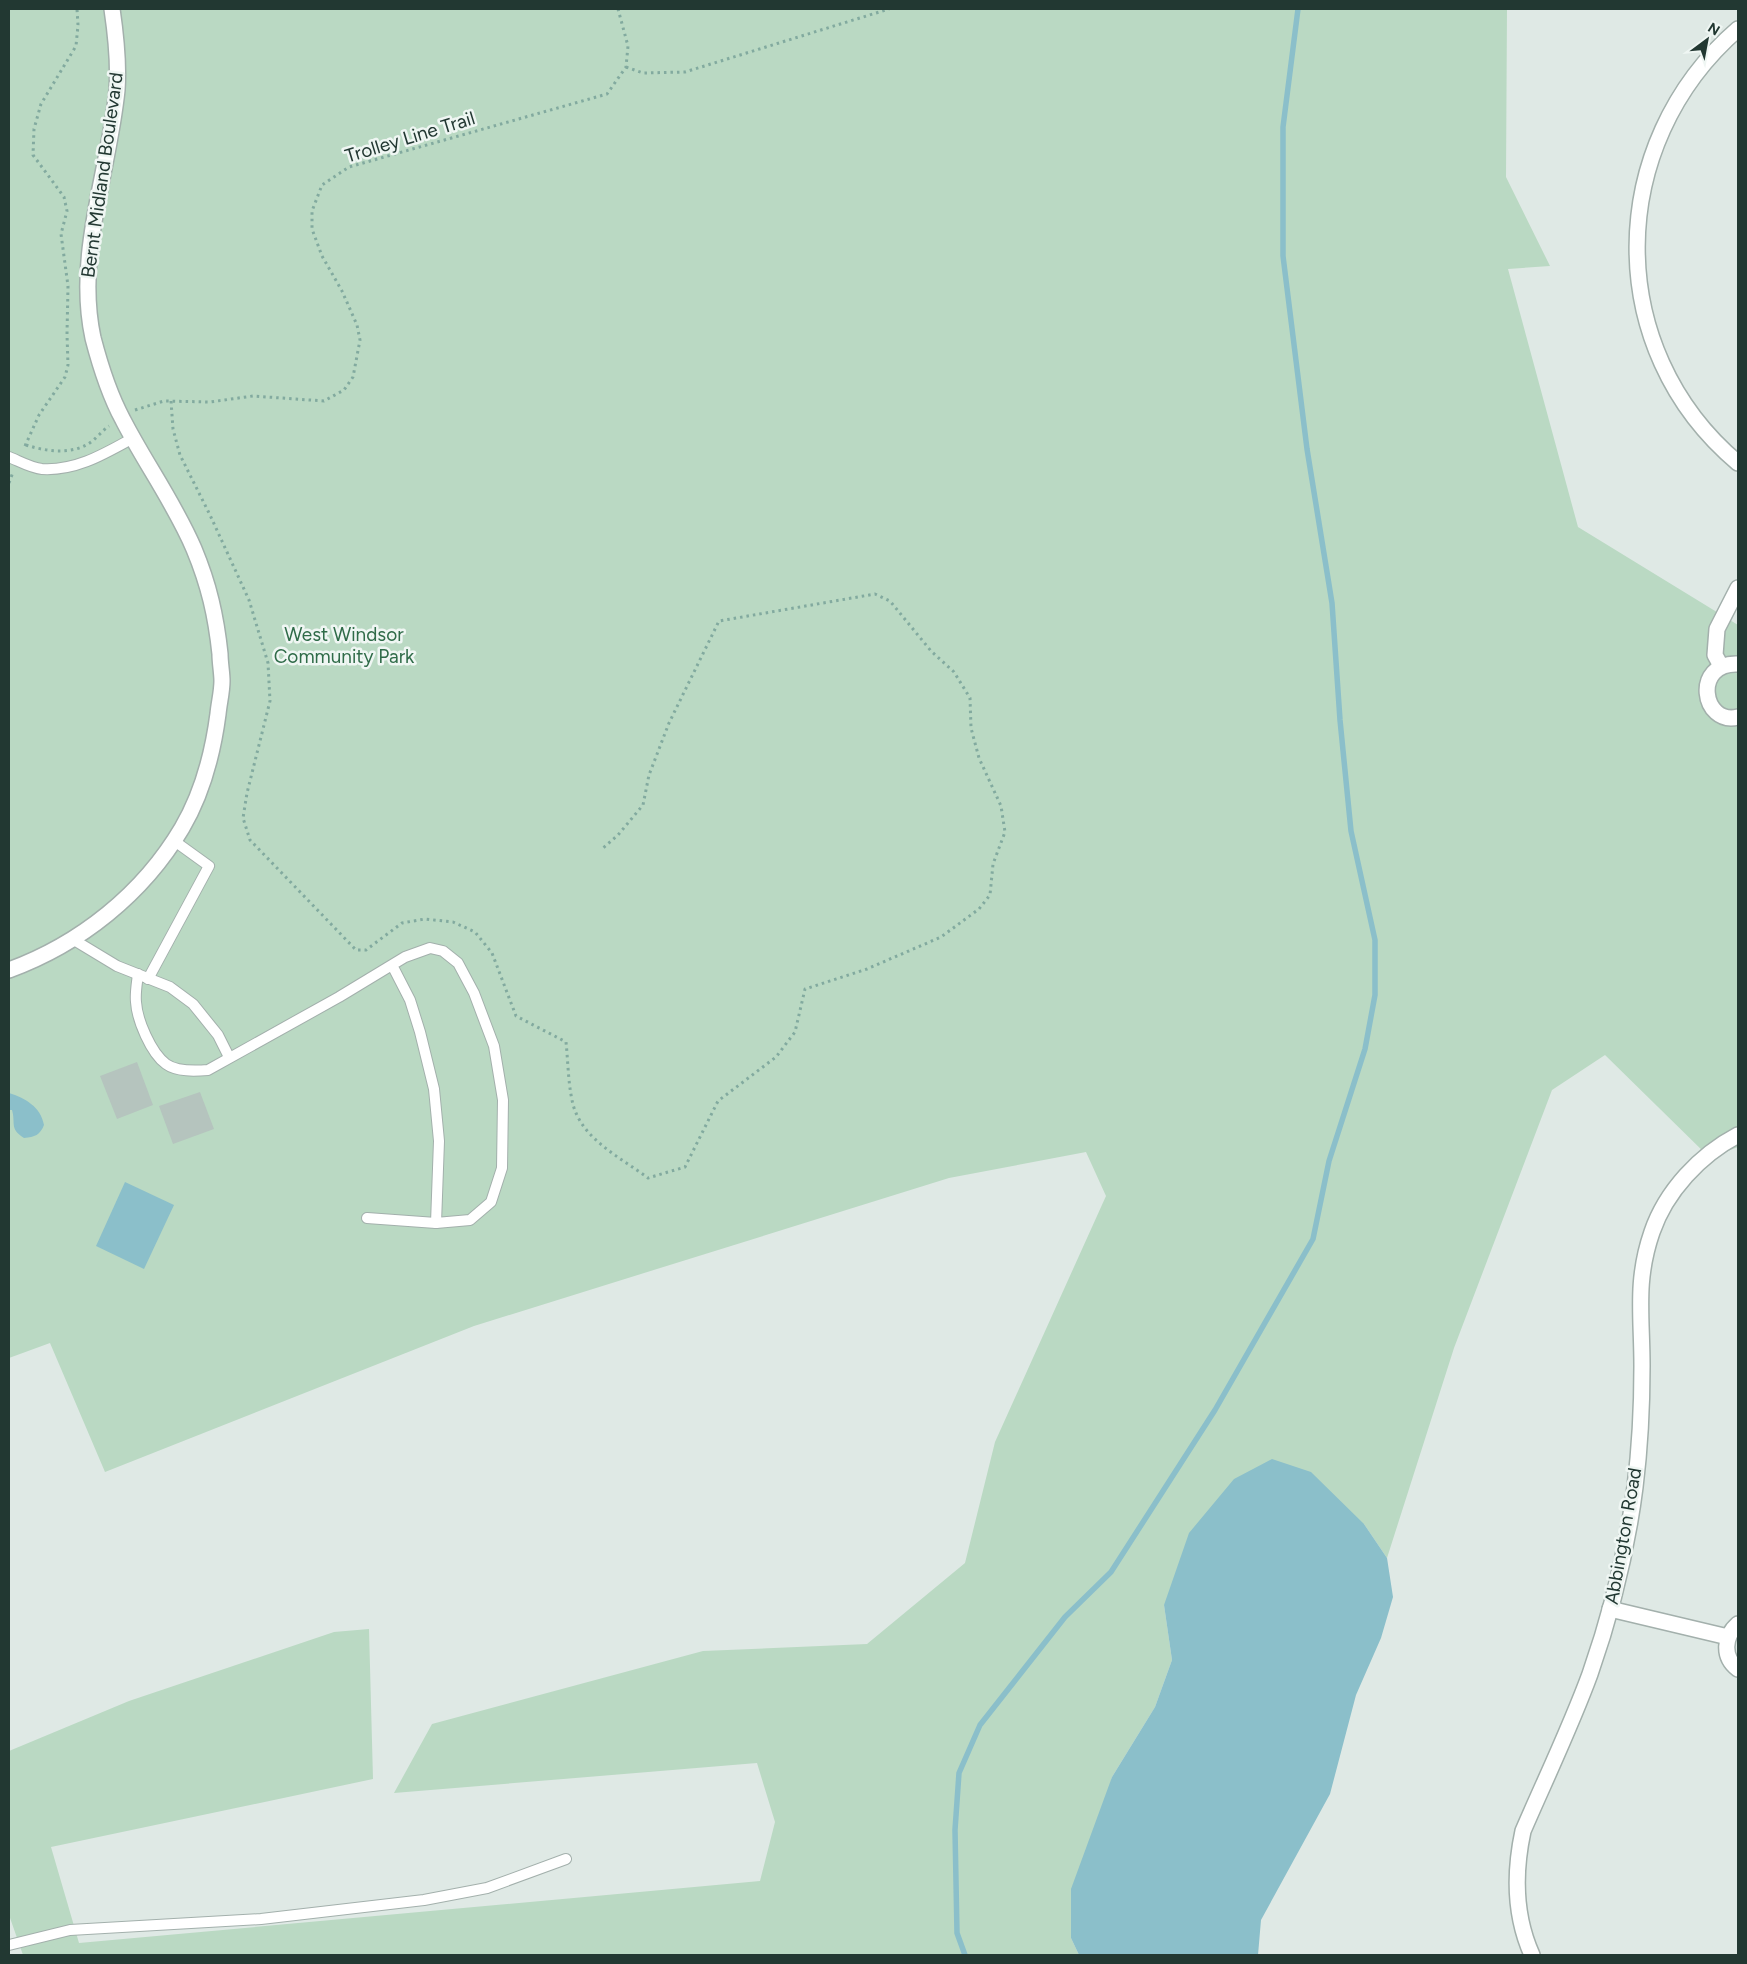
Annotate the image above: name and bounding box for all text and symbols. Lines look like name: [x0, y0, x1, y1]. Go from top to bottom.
north arrow: [1682, 15, 1732, 65]
text: N: [1705, 19, 1723, 39]
street label: Bernt Midland Boulevard: [76, 71, 128, 279]
street label: Trolley Line Trail: [342, 106, 478, 168]
park label: West Windsor Community Park: [274, 623, 415, 668]
street label: Abbington Road: [1600, 1466, 1646, 1606]

